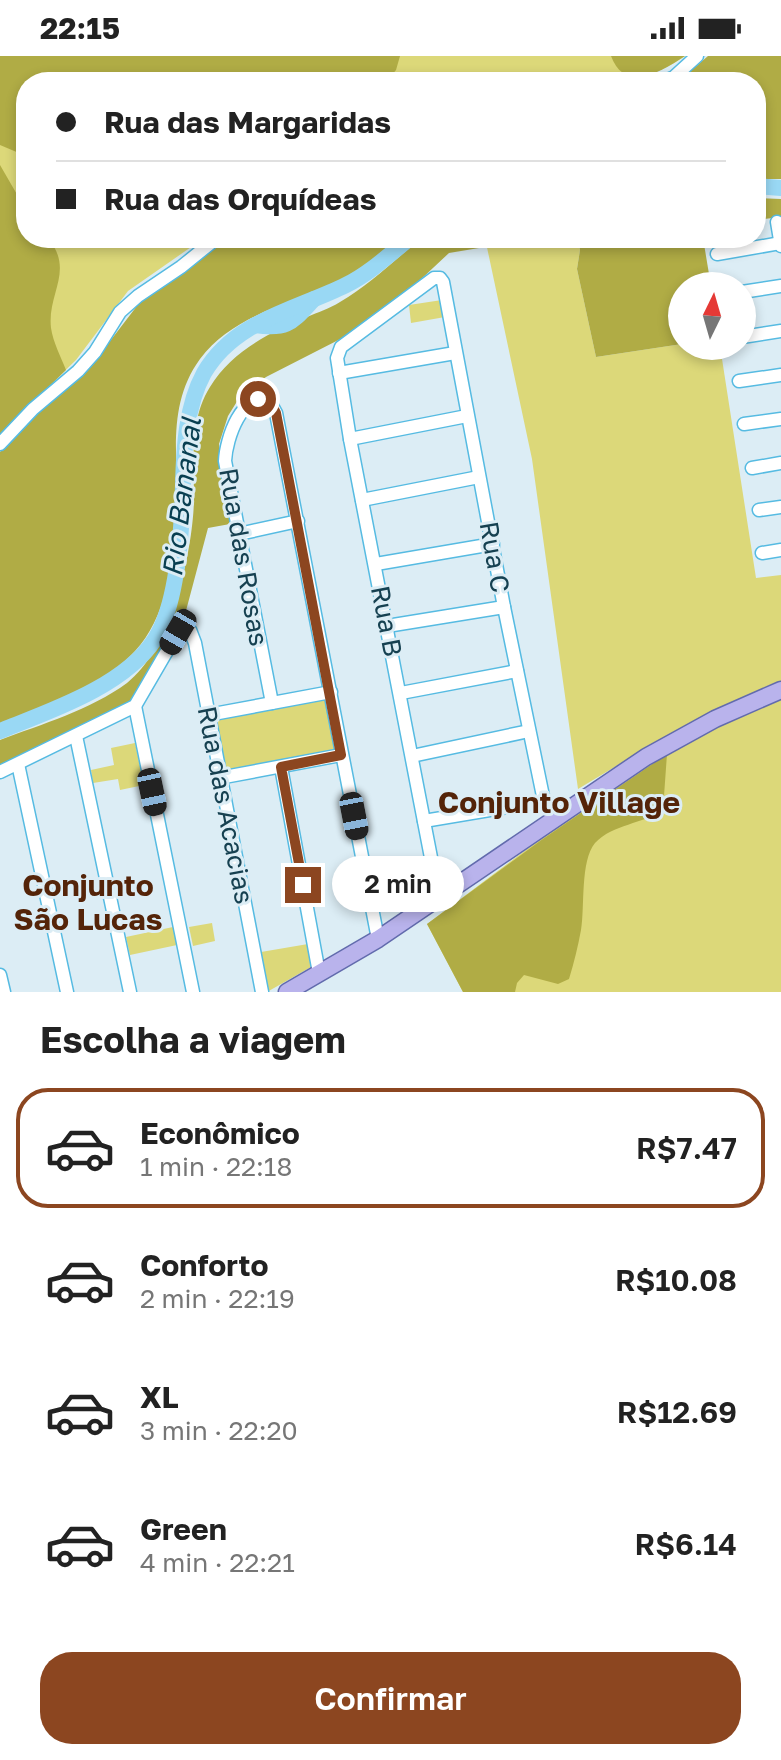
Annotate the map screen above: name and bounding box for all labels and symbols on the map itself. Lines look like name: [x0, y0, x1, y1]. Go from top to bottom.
north arrow: [668, 272, 756, 360]
route start: [240, 381, 276, 417]
water label: Rio Bananal: [155, 415, 207, 578]
street label: Rua das Rosas: [213, 466, 275, 648]
street label: Rua C: [474, 519, 516, 595]
street label: Rua B: [365, 583, 409, 659]
car: [156, 605, 200, 659]
street label: Rua das Acacias: [192, 704, 260, 906]
car: [135, 766, 169, 818]
district label: Conjunto Village: [438, 784, 680, 820]
car: [338, 790, 370, 842]
callout: 2 min: [331, 857, 463, 913]
district label: Conjunto São Lucas: [13, 867, 163, 937]
route end: [285, 867, 321, 903]

